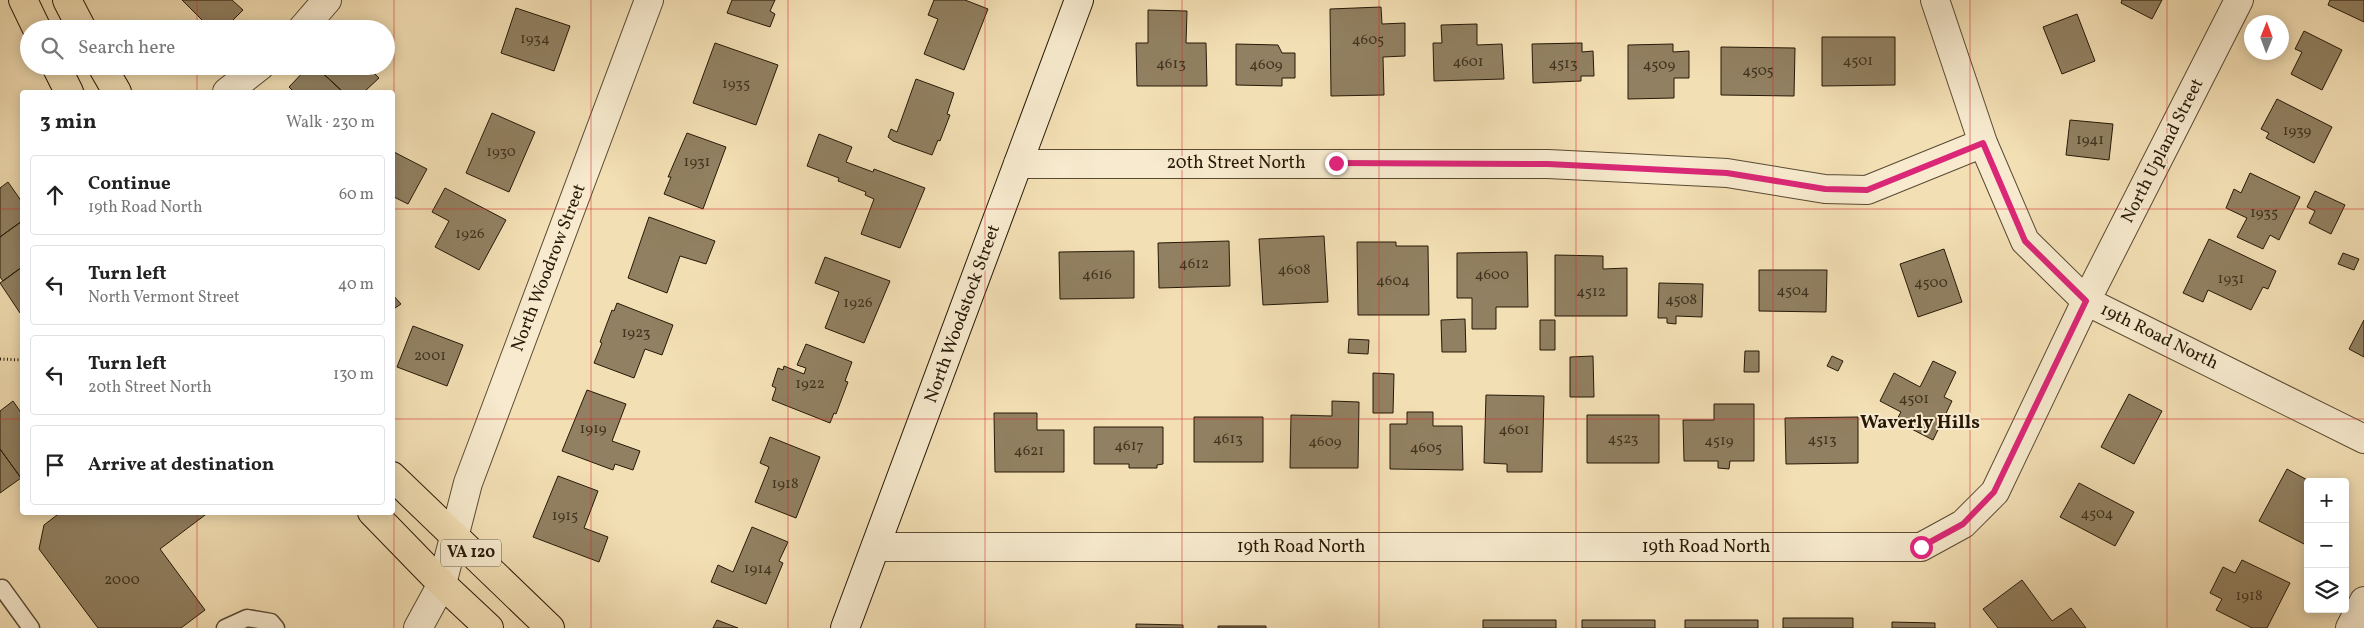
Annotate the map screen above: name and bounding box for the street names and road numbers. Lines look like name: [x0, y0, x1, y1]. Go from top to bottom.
street label: North Upland Street: [2116, 74, 2210, 228]
street label: 20th Street North: [1166, 151, 1306, 176]
street label: North Woodrow Street: [506, 181, 592, 355]
street label: North Woodstock Street: [919, 221, 1007, 407]
street label: 19th Road North: [2096, 298, 2223, 377]
street label: 19th Road North: [1237, 535, 1366, 560]
street label: 19th Road North: [1642, 535, 1771, 560]
road number: VA 120: [441, 540, 501, 566]

